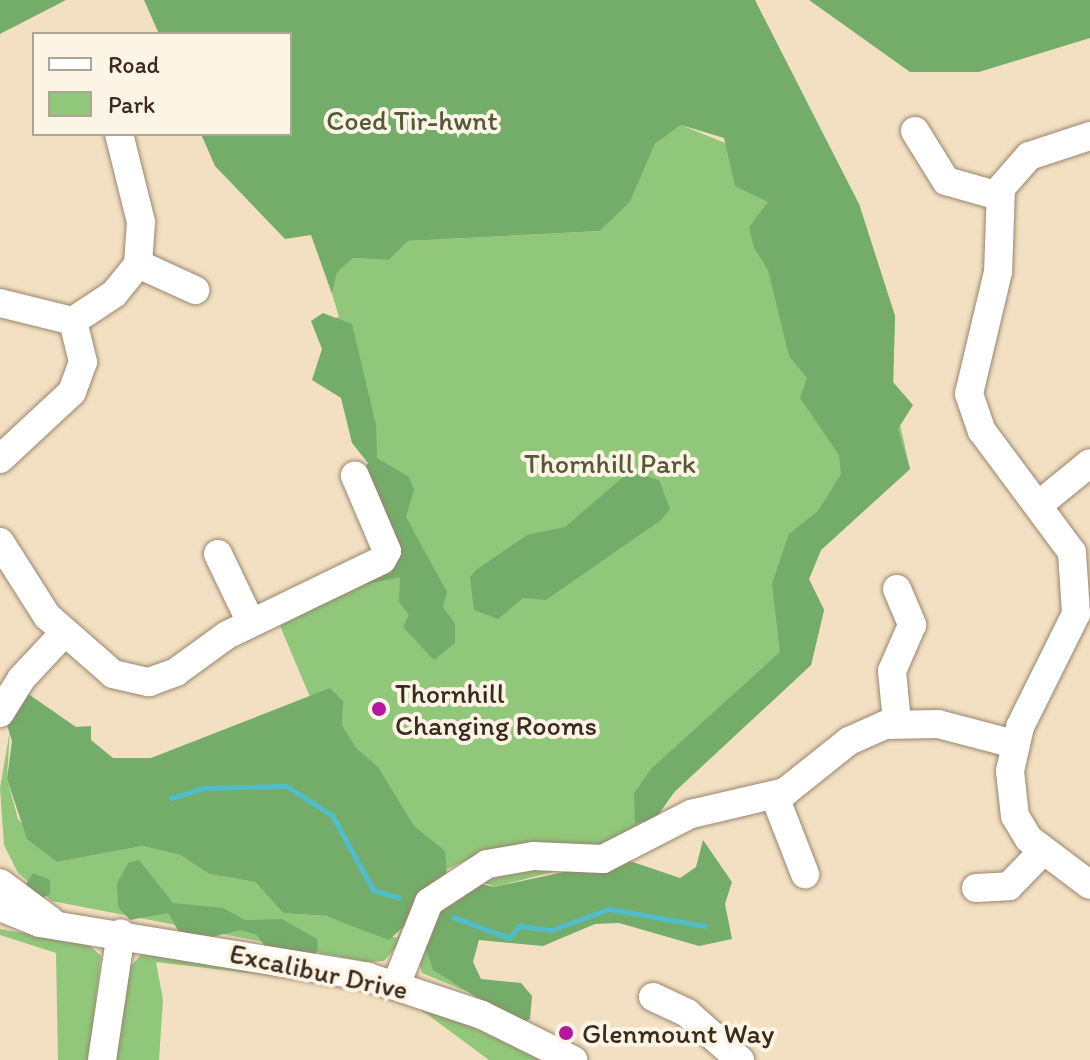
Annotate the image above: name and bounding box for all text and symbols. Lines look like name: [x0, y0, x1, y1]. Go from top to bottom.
legend: [32, 32, 292, 136]
text: Road: [108, 50, 160, 79]
text: Park: [108, 90, 155, 119]
park label: Coed Tir-hwnt: [326, 103, 498, 137]
park label: Thornhill Park: [525, 446, 695, 480]
place label: Thornhill Changing Rooms: [395, 676, 597, 742]
marker: Thornhill Changing Rooms: [370, 700, 388, 718]
street label: Excalibur Drive: [227, 936, 411, 1006]
place label: Glenmount Way: [582, 1016, 774, 1050]
marker: Glenmount Way: [557, 1024, 575, 1042]

